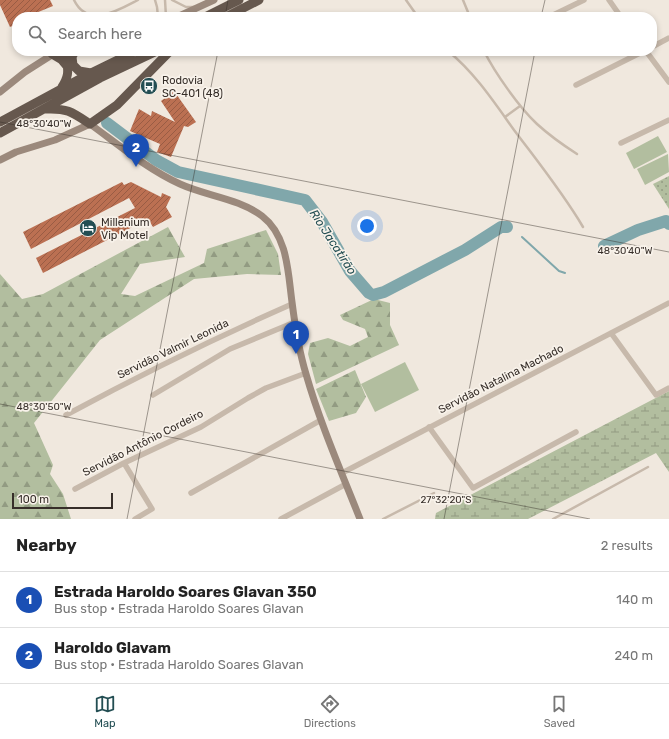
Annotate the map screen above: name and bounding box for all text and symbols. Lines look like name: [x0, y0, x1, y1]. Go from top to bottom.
search box: [12, 12, 657, 56]
icon: search: [26, 23, 48, 45]
text: Search here: [58, 25, 142, 43]
place label: Rodovia SC-401 (48): [162, 74, 223, 100]
bus stop icon: Rodovia SC-401 (48): [139, 76, 159, 96]
text: 48°30'40"W: [17, 118, 71, 130]
pin: 2: [123, 134, 149, 167]
water label: Rio Jacatirão: [307, 207, 359, 277]
place label: Millenium Vip Motel: [101, 216, 150, 242]
your location: [357, 216, 377, 236]
hotel icon: Millenium Vip Motel: [78, 218, 98, 238]
text: 48°30'40"W: [598, 245, 652, 257]
street label: Servidão Valmir Leonida: [115, 316, 231, 382]
pin: 1: [283, 321, 309, 354]
street label: Servidão Natalina Machado: [436, 342, 566, 416]
text: 48°30'50"W: [16, 401, 72, 413]
street label: Servidão Antônio Cordeiro: [81, 407, 205, 479]
scale bar: [12, 491, 113, 510]
text: 100 m: [18, 493, 49, 506]
text: 27°32'20"S: [420, 494, 472, 506]
text: Nearby: [16, 535, 77, 555]
text: 2 results: [601, 538, 653, 553]
text: Estrada Haroldo Soares Glavan 350: [54, 583, 317, 601]
text: 1: [26, 592, 32, 607]
text: 140 m: [616, 592, 653, 607]
text: Bus stop · Estrada Haroldo Soares Glavan: [54, 601, 304, 616]
text: Haroldo Glavam: [54, 639, 171, 657]
text: 2: [25, 648, 33, 663]
text: 240 m: [614, 648, 653, 663]
text: Bus stop · Estrada Haroldo Soares Glavan: [54, 657, 304, 672]
tab: Map: [94, 693, 116, 730]
tab: Directions: [304, 693, 356, 730]
tab: Saved: [544, 693, 575, 730]

